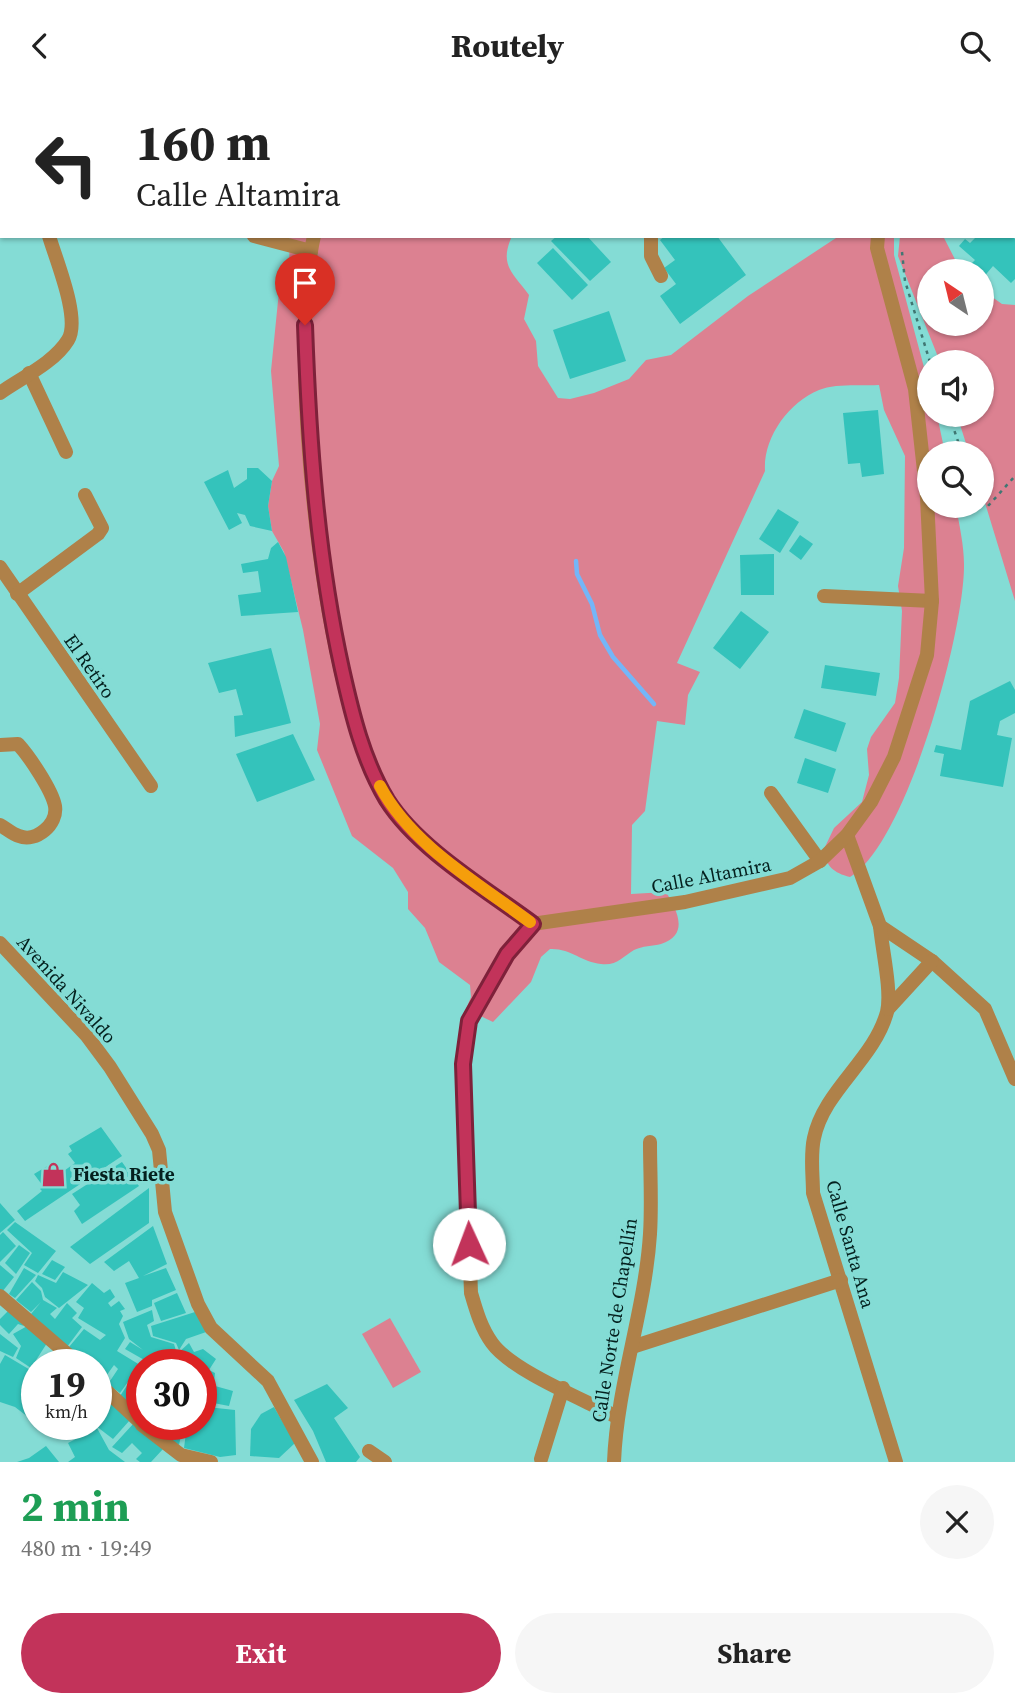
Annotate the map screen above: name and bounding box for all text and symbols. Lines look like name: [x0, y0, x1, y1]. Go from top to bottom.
text: Routely: [451, 24, 564, 68]
icon: back: [21, 27, 59, 65]
icon: search: [956, 27, 994, 65]
text: 160 m: [136, 109, 271, 176]
icon: left: [21, 119, 112, 210]
text: Calle Altamira: [136, 173, 340, 217]
pin: [275, 253, 335, 325]
north arrow: [917, 259, 994, 336]
map controls: [917, 259, 994, 518]
icon: arrive: [286, 264, 324, 302]
button: sound: [917, 350, 994, 427]
button: search: [917, 441, 994, 518]
street label: El Retiro: [58, 628, 122, 704]
street label: Calle Altamira: [649, 851, 773, 899]
street label: Avenida Nivaldo: [11, 929, 123, 1049]
shop icon: Fiesta Riete: [39, 1160, 67, 1188]
place label: Fiesta Riete: [73, 1161, 175, 1187]
street label: Calle Santa Ana: [820, 1177, 882, 1311]
position arrow: [432, 1207, 506, 1281]
street label: Calle Norte de Chapellín: [585, 1216, 643, 1424]
speed limit sign: 30: [126, 1349, 217, 1440]
text: 19: [48, 1361, 85, 1409]
text: km/h: [45, 1399, 88, 1424]
text: 2 min: [21, 1477, 130, 1535]
button: close: [920, 1485, 994, 1559]
text: 480 m · 19:49: [21, 1532, 152, 1564]
button: Exit: [21, 1613, 501, 1693]
button: Share: [515, 1613, 994, 1693]

